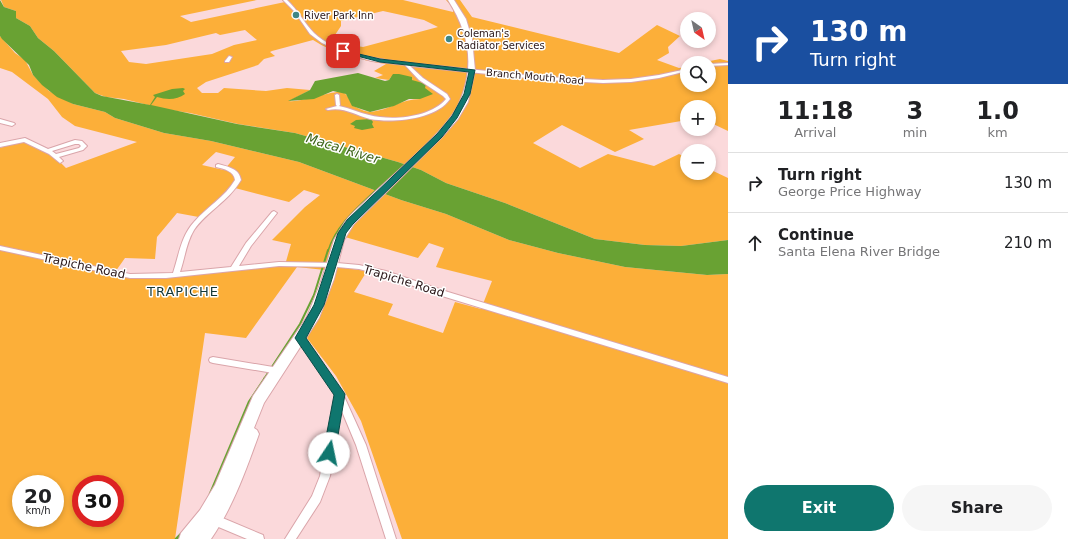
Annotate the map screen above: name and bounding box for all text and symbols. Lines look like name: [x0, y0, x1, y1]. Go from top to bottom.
marker: River Park Inn: [291, 10, 301, 20]
place label: River Park Inn: [304, 10, 374, 21]
north arrow: [680, 12, 716, 48]
map controls: [680, 12, 716, 180]
text: 130 m: [810, 15, 907, 48]
icon: right: [744, 16, 796, 68]
place label: Coleman's Radiator Services: [457, 28, 545, 51]
pin: [326, 34, 360, 68]
marker: Coleman's Radiator Services: [444, 34, 454, 44]
icon: arrive: [332, 40, 354, 62]
text: Turn right: [810, 49, 896, 70]
button: search: [680, 56, 716, 92]
street label: Branch Mouth Road: [486, 67, 584, 86]
text: 11:18: [777, 97, 854, 125]
text: 3: [907, 97, 923, 125]
text: 1.0: [976, 97, 1019, 125]
button: +: [680, 100, 716, 136]
text: Arrival: [794, 125, 836, 140]
text: min: [903, 125, 927, 140]
text: km: [988, 125, 1008, 140]
water label: Macal River: [304, 130, 383, 167]
button: −: [680, 144, 716, 180]
text: Turn right: [778, 166, 862, 184]
icon: right: [744, 172, 766, 194]
text: 130 m: [1004, 174, 1052, 192]
text: George Price Highway: [778, 184, 922, 199]
text: Continue: [778, 226, 854, 244]
icon: ahead: [744, 232, 766, 254]
text: 210 m: [1004, 234, 1052, 252]
text: Santa Elena River Bridge: [778, 244, 940, 259]
street label: Trapiche Road: [40, 250, 127, 282]
street label: Trapiche Road: [361, 262, 446, 300]
district label: TRAPICHE: [146, 284, 219, 299]
position arrow: [308, 432, 350, 474]
speed limit sign: 30: [72, 475, 124, 527]
text: 20: [24, 484, 52, 508]
button: Exit: [744, 485, 894, 531]
button: Share: [902, 485, 1052, 531]
text: km/h: [25, 505, 51, 516]

